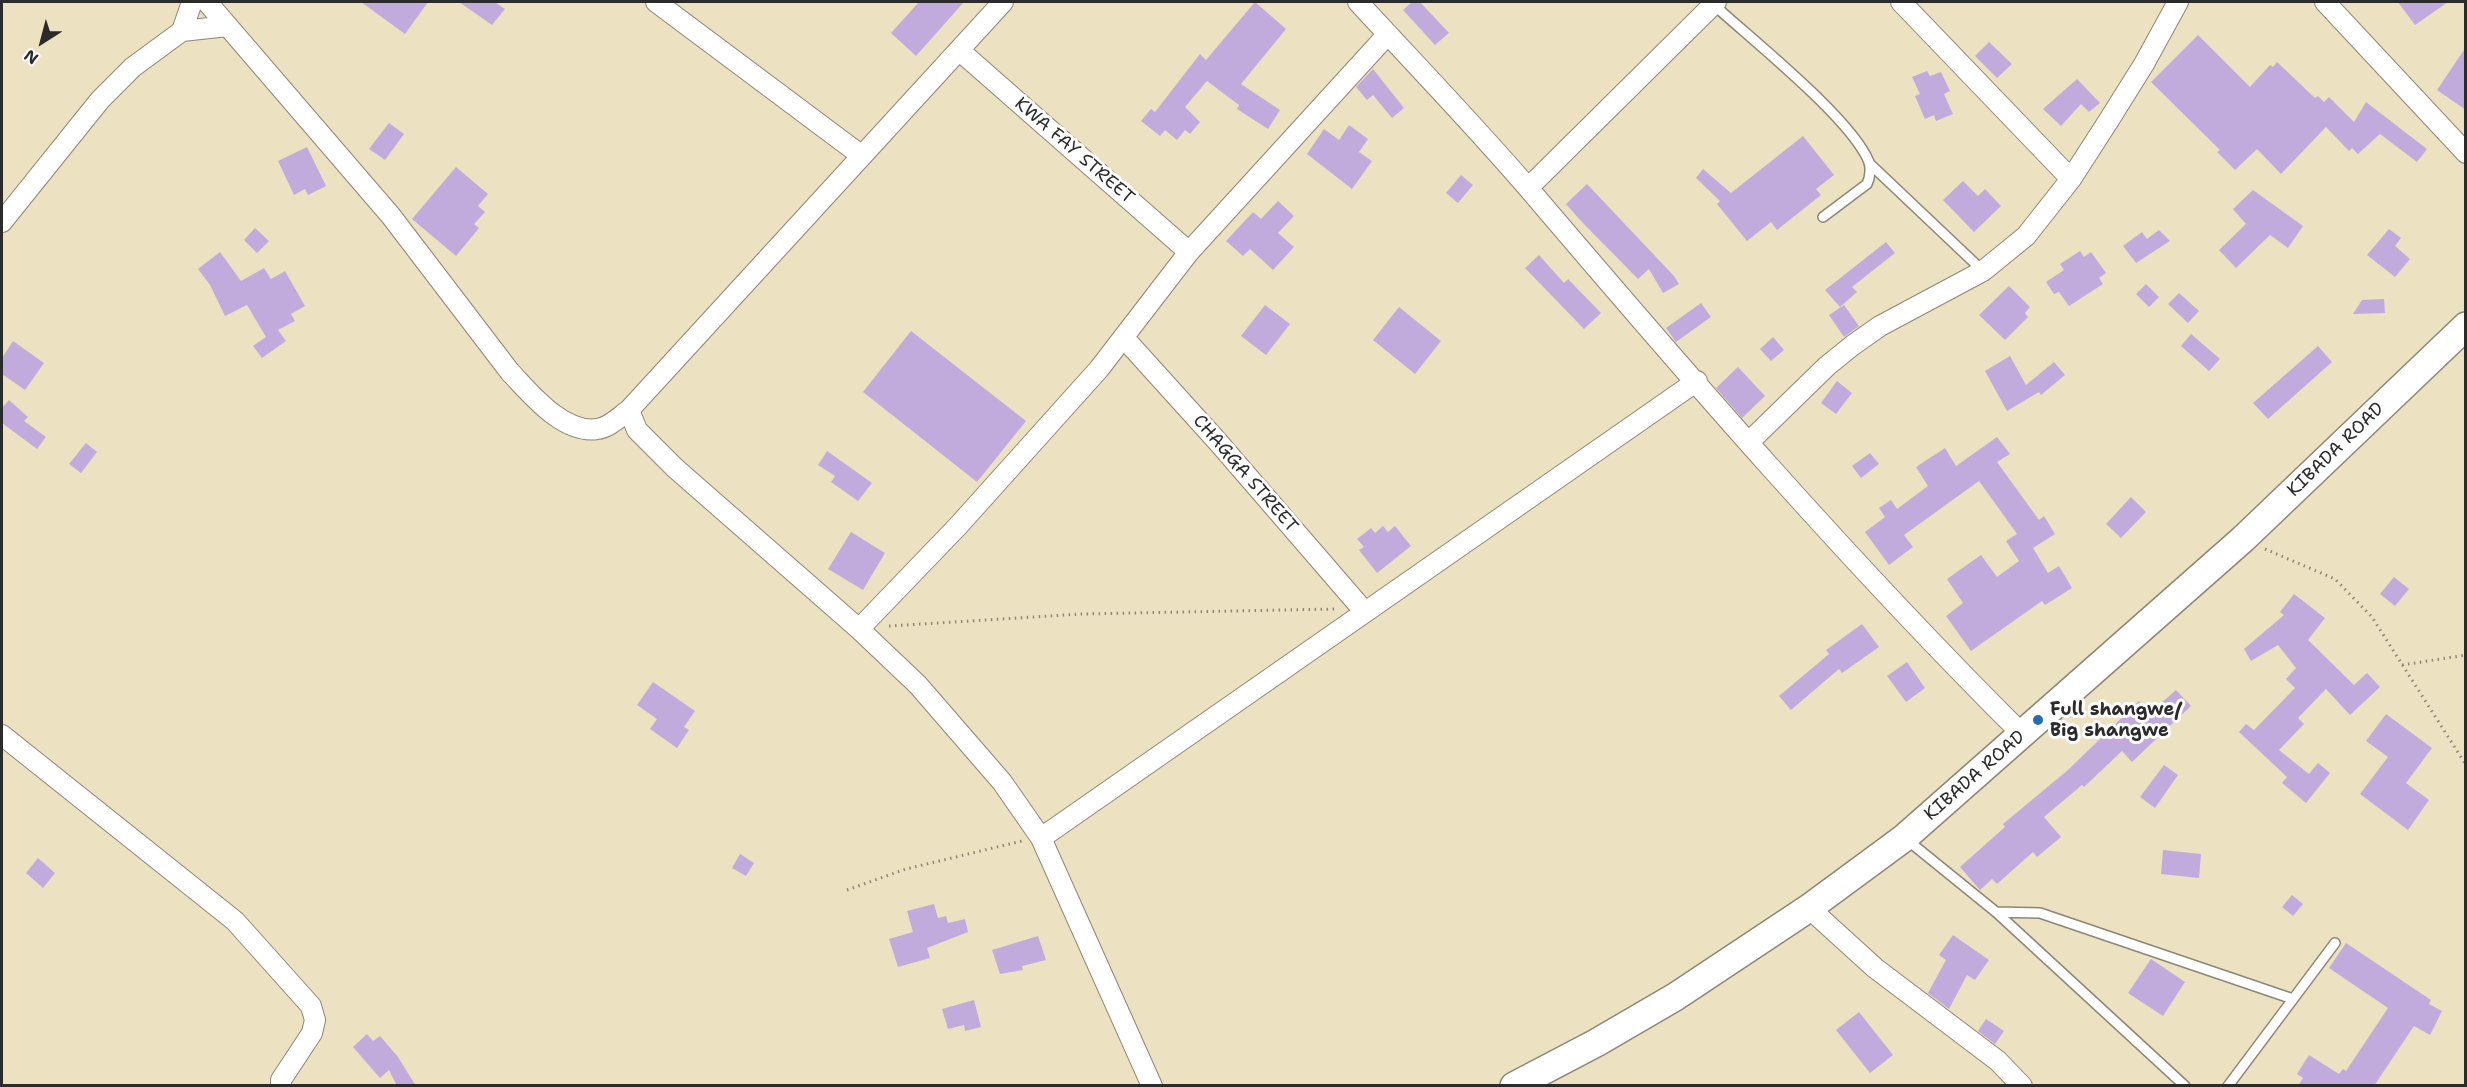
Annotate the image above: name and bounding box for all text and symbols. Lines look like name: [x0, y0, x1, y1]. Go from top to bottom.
north arrow: [12, 12, 72, 72]
text: N: [20, 45, 42, 69]
street label: KWA FAY STREET: [1010, 93, 1138, 209]
street label: KIBADA ROAD: [2283, 398, 2389, 502]
street label: CHAGGA STREET: [1188, 411, 1302, 537]
place label: Full shangwe/ Big shangwe: [2050, 699, 2182, 742]
marker: Full shangwe/ Big shangwe: [2031, 713, 2045, 727]
street label: KIBADA ROAD: [1920, 726, 2030, 826]

